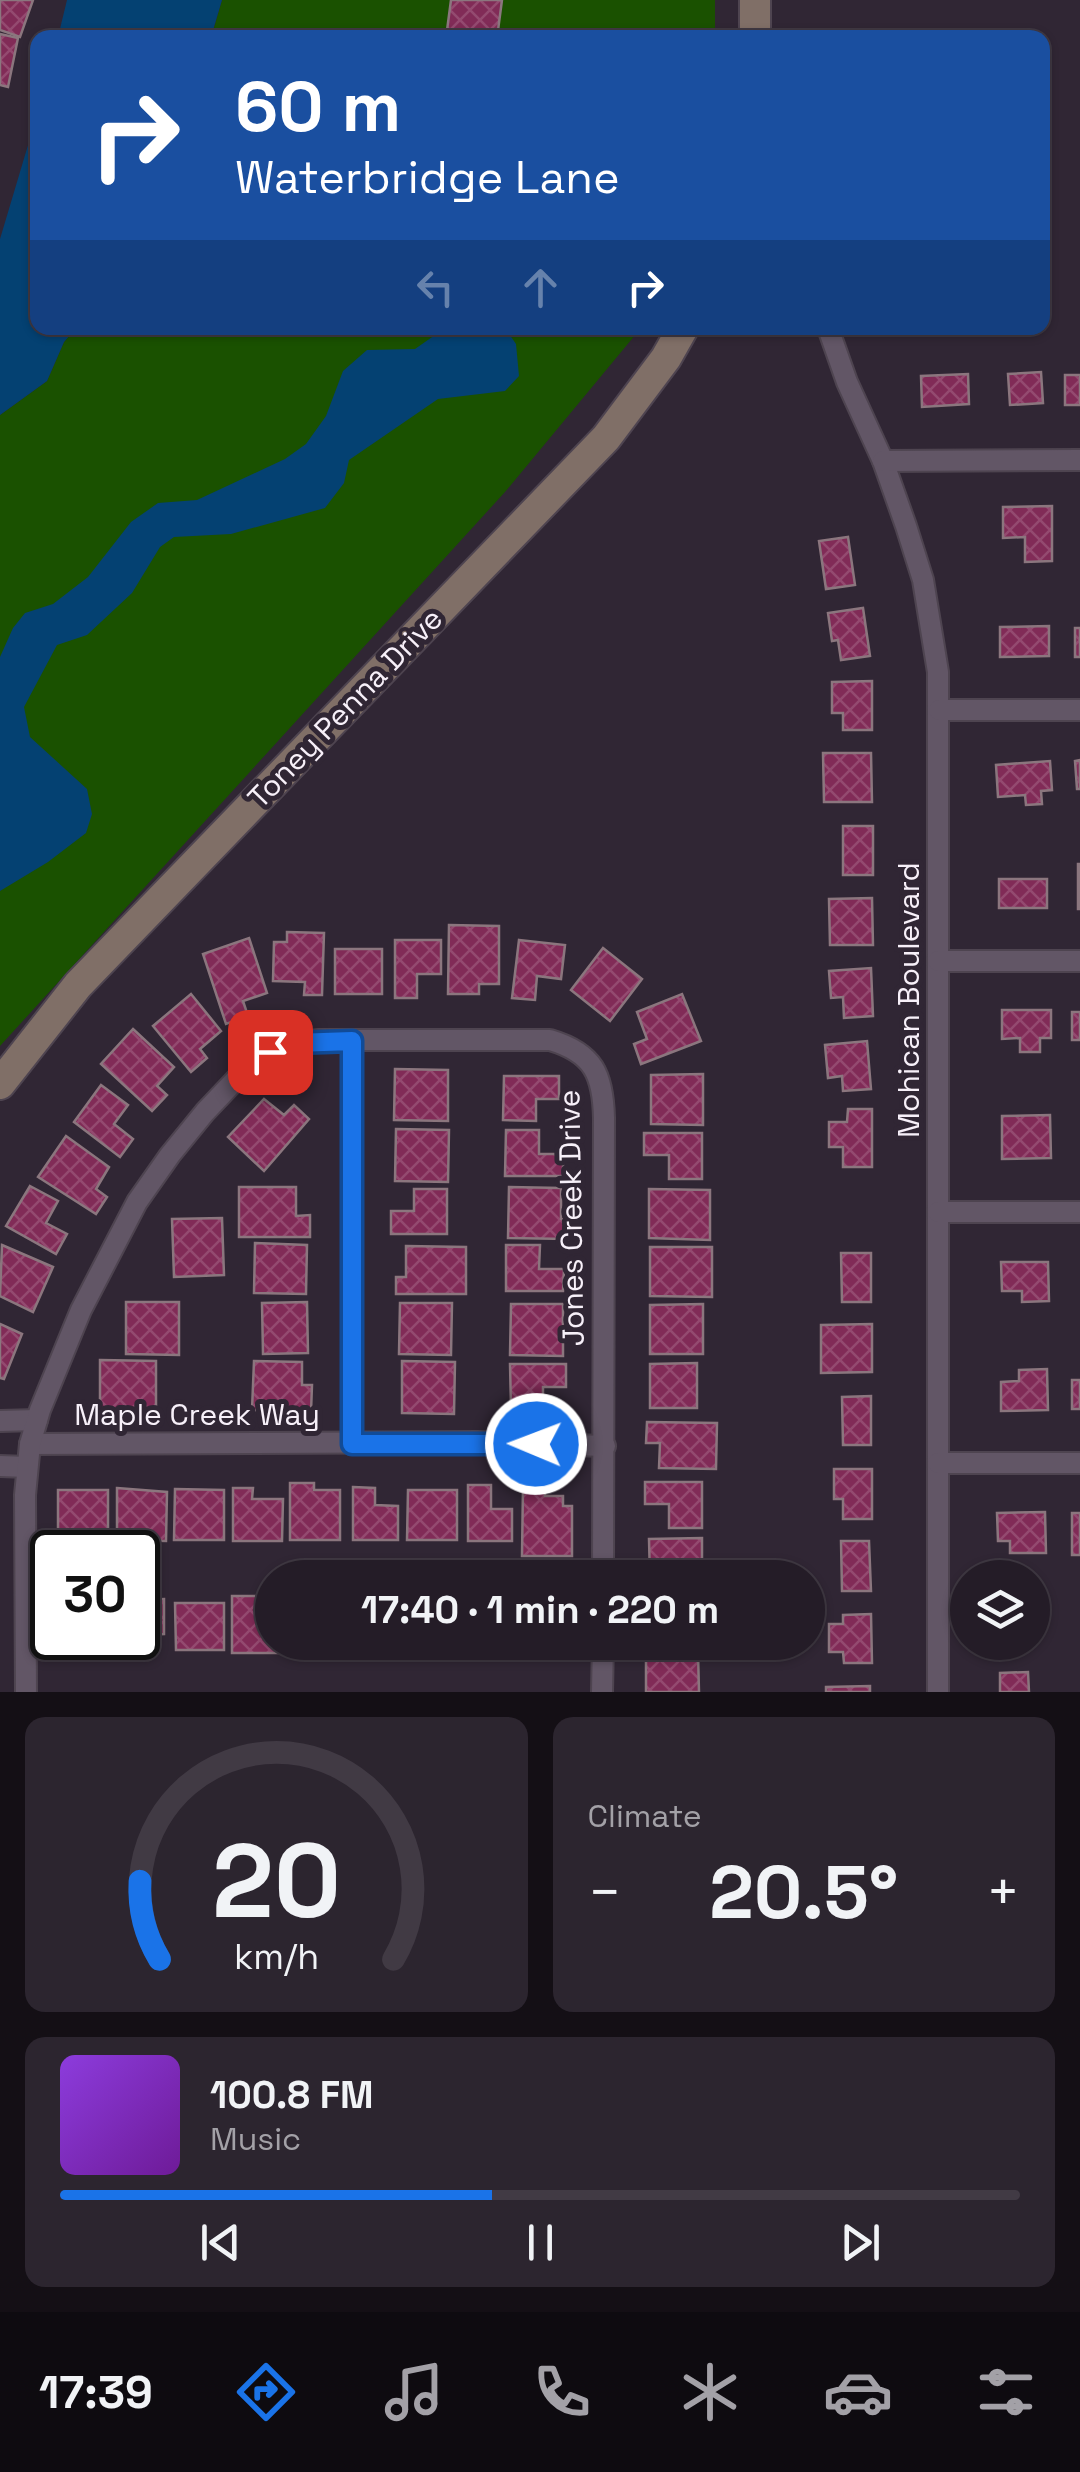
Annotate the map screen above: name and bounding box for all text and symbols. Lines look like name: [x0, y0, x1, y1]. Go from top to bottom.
text: 60 m: [235, 62, 401, 151]
icon: right: [70, 70, 200, 200]
text: Waterbridge Lane: [235, 149, 620, 206]
icon: left: [408, 260, 463, 315]
icon: ahead: [513, 260, 568, 315]
icon: right: [618, 260, 673, 315]
street label: Toney Penna Drive: [239, 599, 451, 817]
street label: Mohican Boulevard: [889, 862, 928, 1138]
pin: [228, 1010, 313, 1095]
icon: arrive: [243, 1025, 298, 1080]
street label: Jones Creek Drive: [549, 1089, 593, 1347]
position arrow: [484, 1392, 588, 1496]
street label: Maple Creek Way: [74, 1395, 320, 1434]
speed limit sign: 30: [30, 1530, 160, 1660]
map controls: [950, 1560, 1050, 1660]
button: layers: [950, 1560, 1050, 1660]
text: 17:40 · 1 min · 220 m: [361, 1586, 719, 1634]
text: Climate: [588, 1796, 702, 1836]
text: 20: [212, 1815, 341, 1947]
text: 20.5°: [709, 1844, 898, 1940]
text: −: [588, 1857, 622, 1927]
text: +: [986, 1857, 1020, 1927]
text: km/h: [234, 1934, 319, 1979]
text: 100.8 FM: [210, 2071, 374, 2119]
text: Music: [210, 2119, 301, 2159]
icon: previous: [193, 2215, 248, 2270]
icon: pause: [513, 2215, 568, 2270]
icon: next: [833, 2215, 888, 2270]
icon: directions: [231, 2357, 301, 2427]
icon: music: [379, 2357, 449, 2427]
icon: phone: [527, 2357, 597, 2427]
icon: climate: [675, 2357, 745, 2427]
icon: car: [823, 2357, 893, 2427]
icon: filters: [971, 2357, 1041, 2427]
text: 17:39: [39, 2364, 153, 2421]

